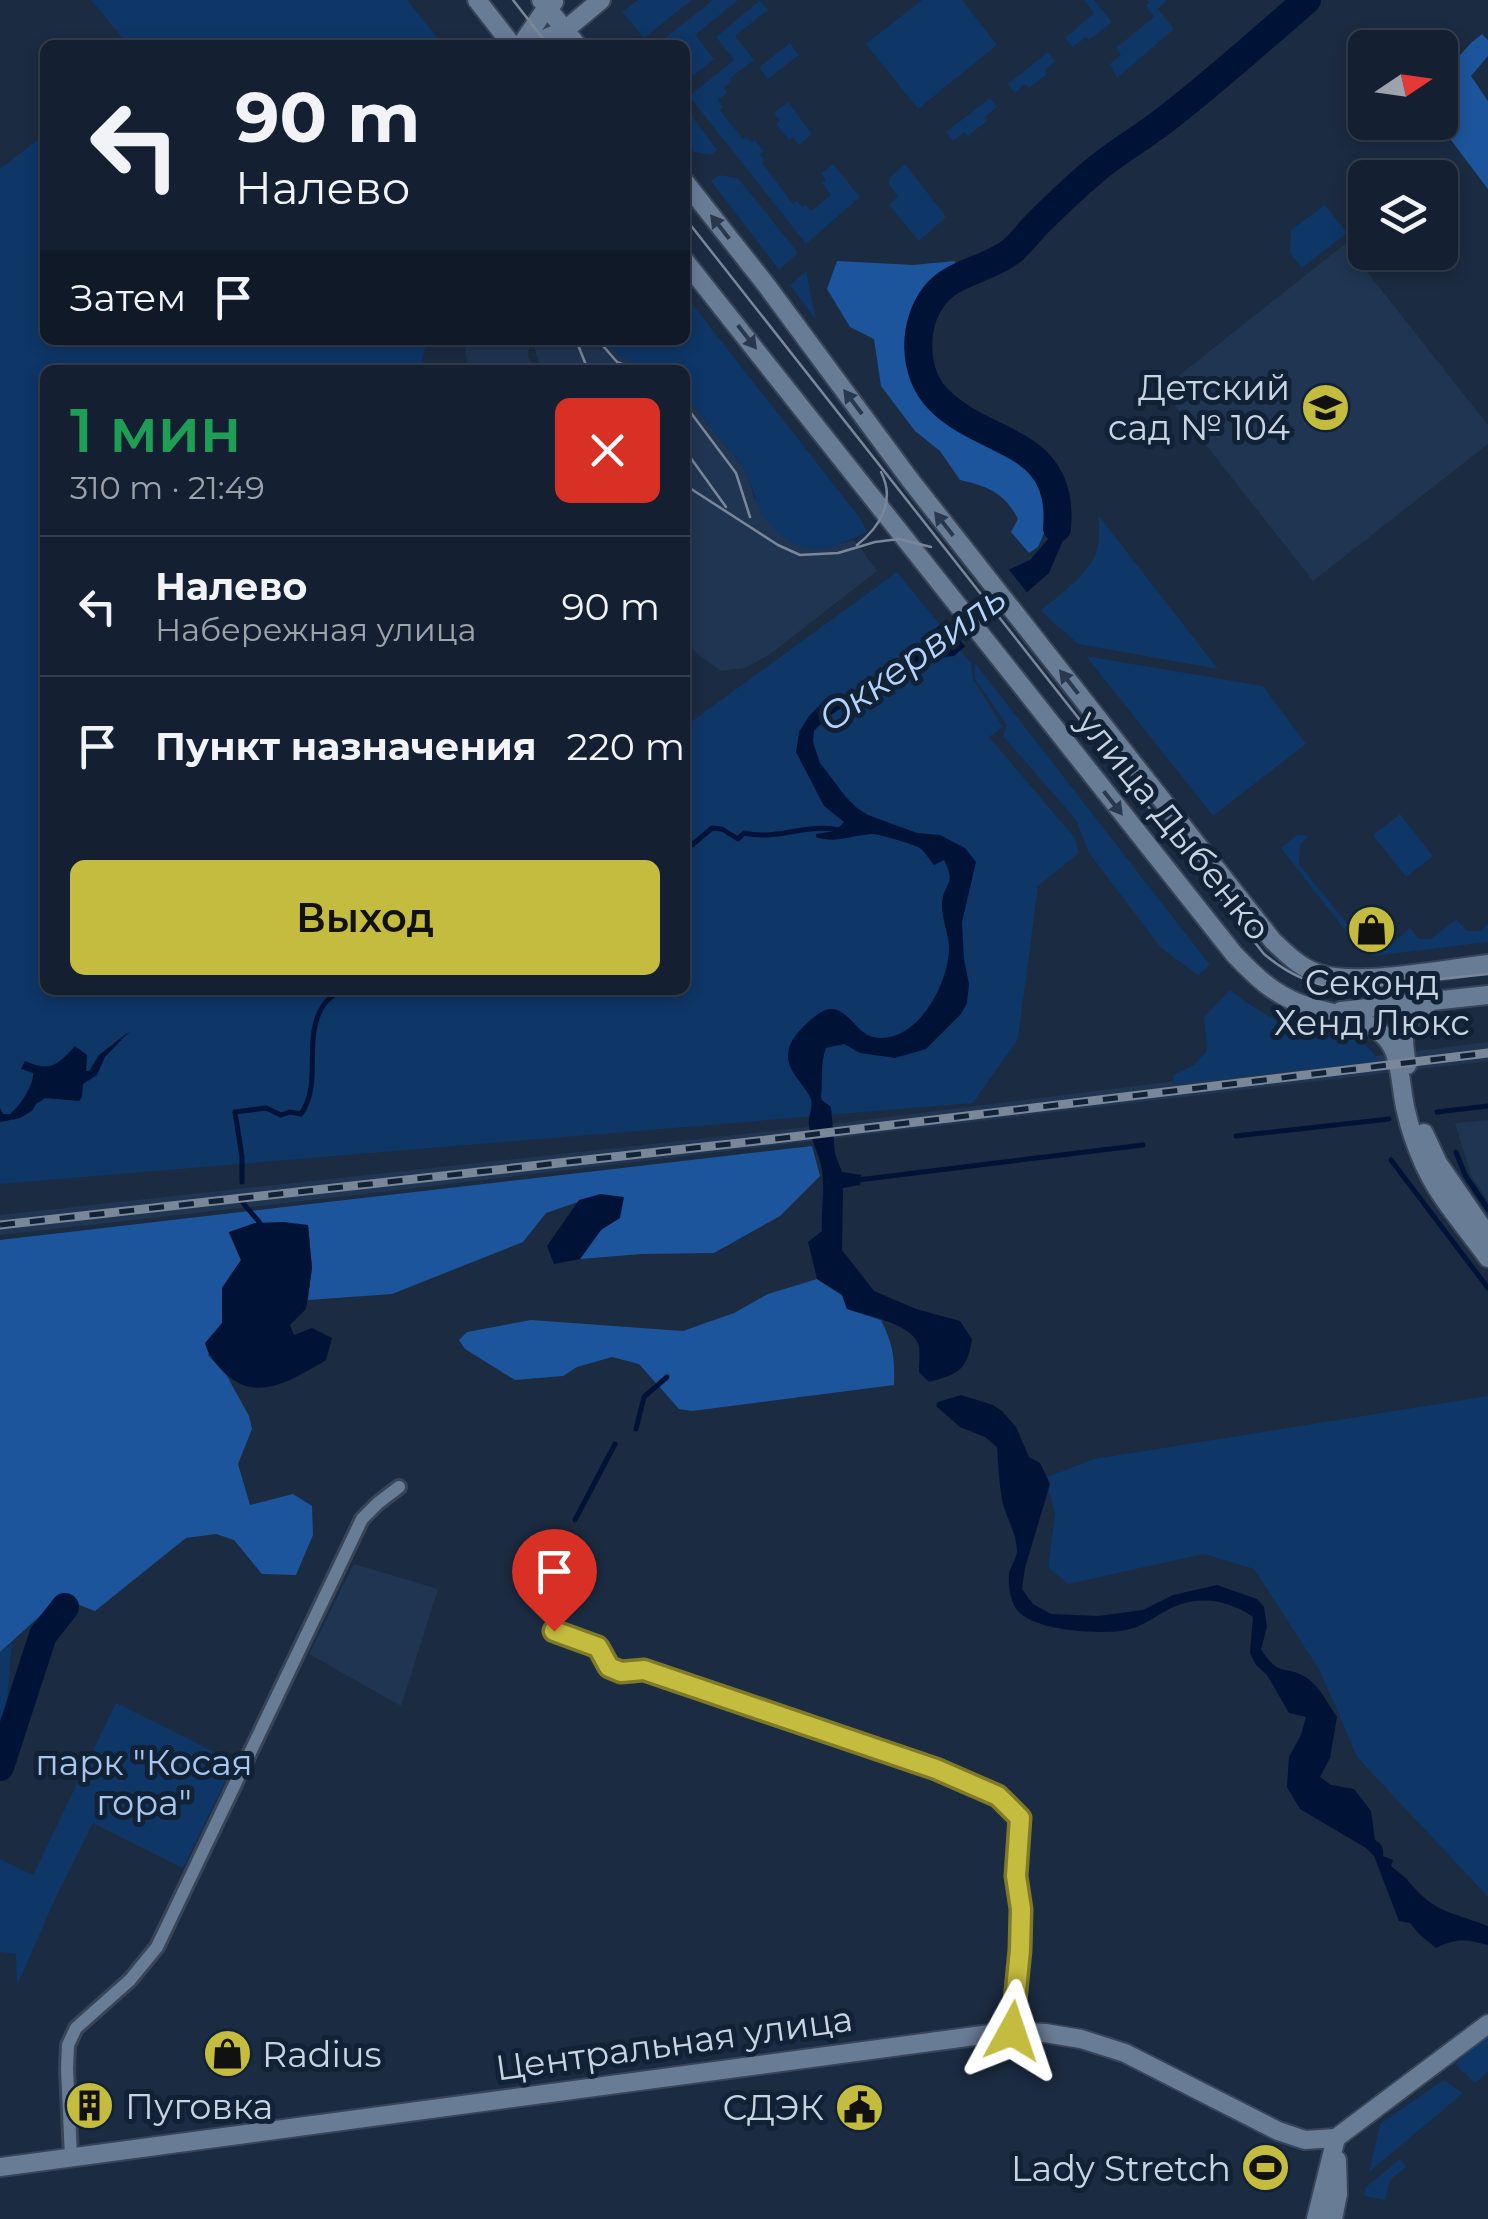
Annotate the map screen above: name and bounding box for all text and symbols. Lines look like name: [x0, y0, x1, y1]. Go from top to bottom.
north arrow: [1348, 30, 1458, 140]
map controls: [1348, 30, 1458, 270]
text: 90 m: [235, 74, 420, 160]
icon: left: [70, 80, 200, 210]
text: Налево: [235, 160, 410, 215]
button: layers: [1348, 160, 1458, 270]
one-way arrow: [710, 215, 731, 241]
icon: arrive: [206, 270, 261, 325]
text: Затем: [70, 274, 186, 321]
one-way arrow: [736, 324, 756, 350]
place label: Детский сад № 104: [1108, 366, 1290, 449]
school or university icon: Детский сад № 104: [1299, 381, 1351, 433]
one-way arrow: [843, 389, 863, 415]
text: 1 мин: [70, 394, 241, 467]
button: close: [555, 398, 660, 503]
text: 310 m · 21:49: [70, 468, 265, 507]
one-way arrow: [935, 511, 955, 537]
text: Налево: [155, 563, 307, 610]
water label: Оккервиль: [809, 574, 1015, 742]
icon: left: [70, 579, 125, 634]
text: 90 m: [561, 583, 660, 630]
text: Набережная улица: [155, 610, 476, 649]
one-way arrow: [1059, 669, 1080, 695]
street label: улица Дыбенко: [1067, 700, 1280, 949]
icon: arrive: [70, 719, 125, 774]
text: Пункт назначения: [155, 723, 537, 770]
text: 220 m: [567, 723, 685, 770]
one-way arrow: [1103, 789, 1124, 815]
button: Выход: [70, 860, 660, 975]
shop icon: Секонд Хенд Люкс: [1346, 904, 1398, 956]
place label: Секонд Хенд Люкс: [1274, 961, 1470, 1044]
pin: [512, 1529, 597, 1632]
icon: arrive: [527, 1544, 582, 1599]
park label: парк "Косая гора": [35, 1741, 253, 1824]
position arrow: [960, 1979, 1064, 2083]
street label: Центральная улица: [493, 1997, 855, 2089]
shop icon: Radius: [201, 2028, 253, 2080]
place label: Radius: [262, 2033, 382, 2076]
building icon: Пуговка: [64, 2080, 116, 2132]
public building icon: СДЭК: [833, 2081, 885, 2133]
place label: Пуговка: [125, 2085, 273, 2128]
place label: СДЭК: [723, 2086, 824, 2129]
sports icon: Lady Stretch: [1240, 2142, 1292, 2194]
place label: Lady Stretch: [1011, 2147, 1231, 2190]

